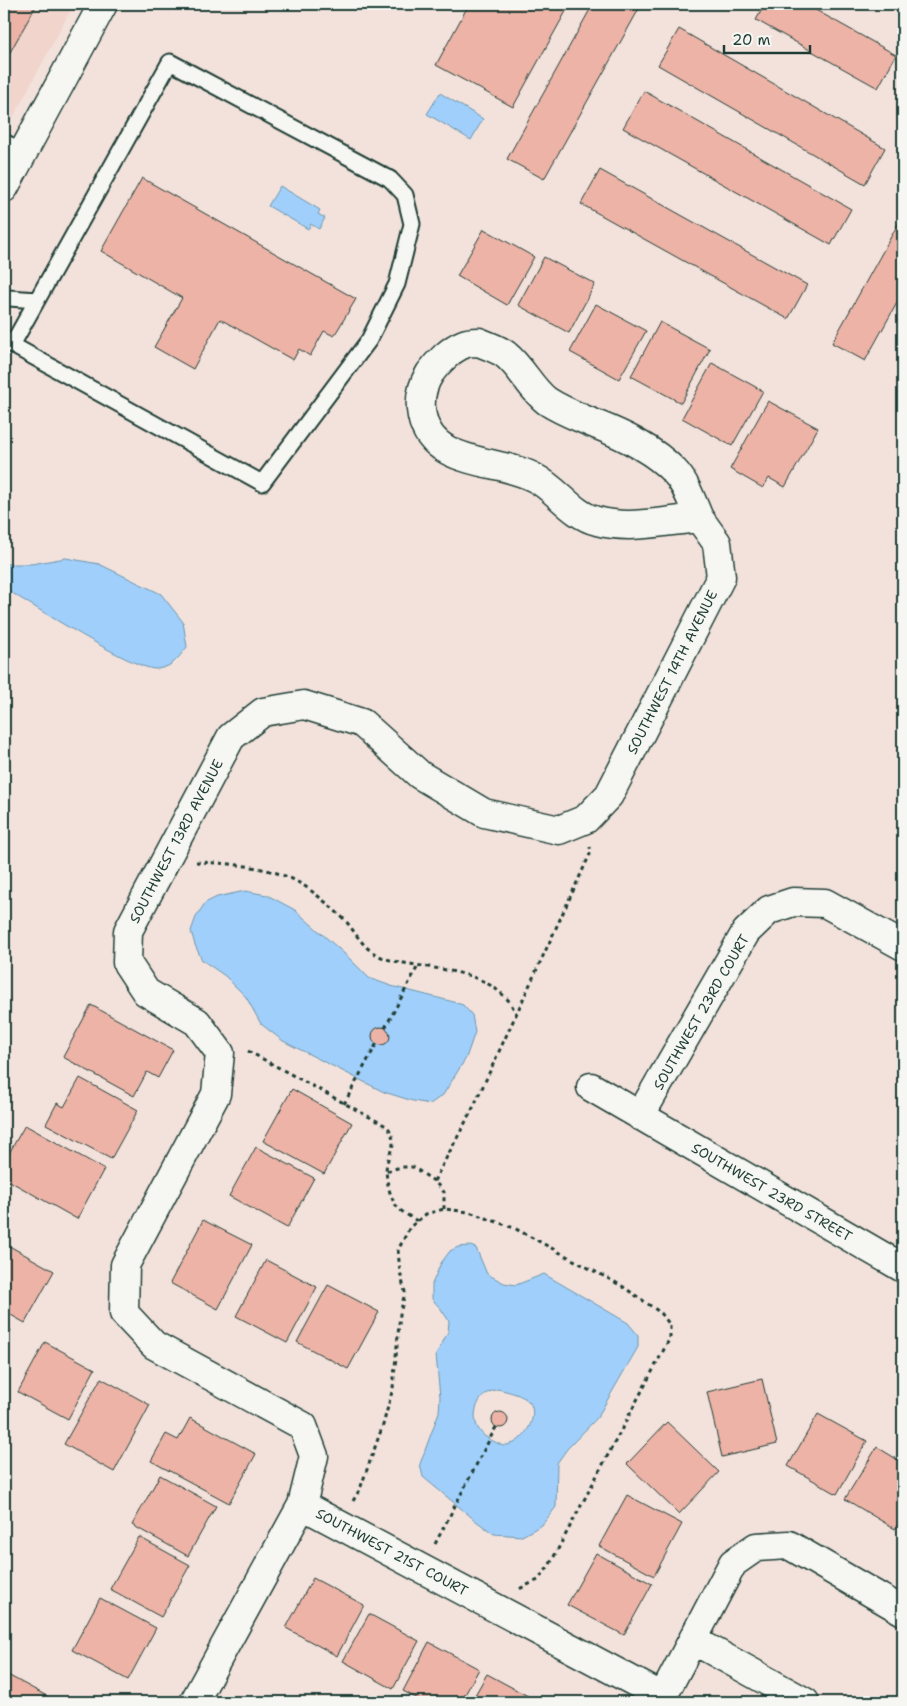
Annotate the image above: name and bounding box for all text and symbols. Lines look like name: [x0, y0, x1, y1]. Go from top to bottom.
scale bar: [724, 22, 811, 54]
text: 20 m: [732, 30, 771, 50]
street label: SOUTHWEST 14TH AVENUE: [623, 587, 721, 757]
street label: SOUTHWEST 13RD AVENUE: [125, 756, 227, 926]
street label: SOUTHWEST 23RD COURT: [649, 931, 753, 1093]
street label: SOUTHWEST 23RD STREET: [689, 1139, 856, 1246]
street label: SOUTHWEST 21ST COURT: [313, 1504, 472, 1600]

